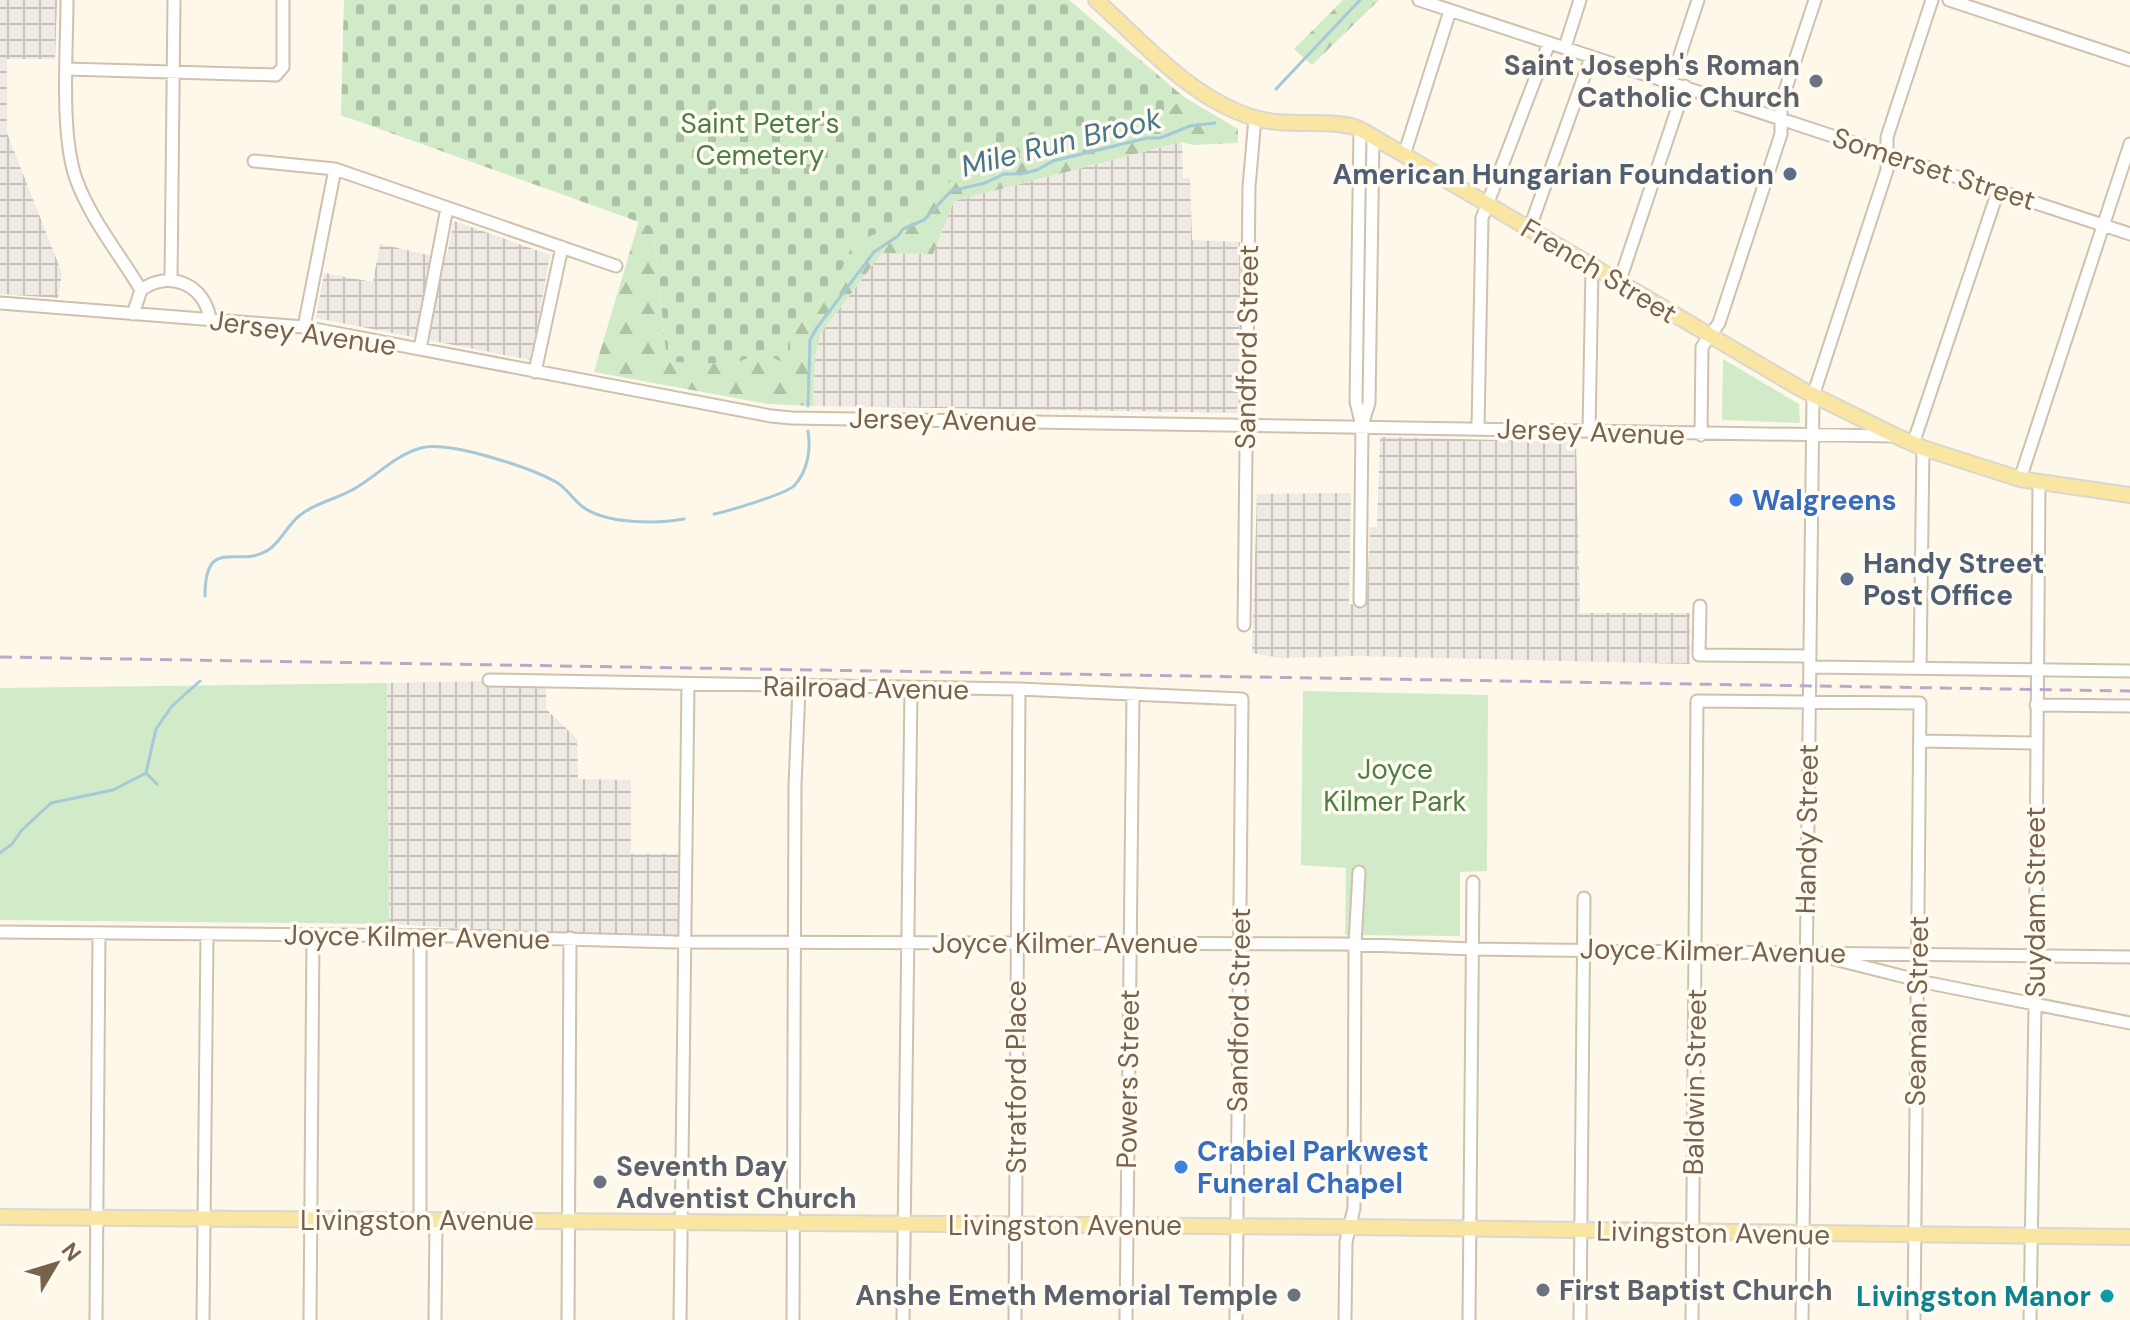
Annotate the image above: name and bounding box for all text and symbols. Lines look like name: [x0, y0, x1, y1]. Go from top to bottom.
place label: Saint Joseph's Roman Catholic Church: [1504, 47, 1800, 116]
marker: Saint Joseph's Roman Catholic Church: [1807, 72, 1825, 90]
water label: Mile Run Brook: [957, 98, 1166, 186]
park label: Saint Peter's Cemetery: [681, 105, 839, 174]
street label: Somerset Street: [1828, 119, 2040, 219]
place label: American Hungarian Foundation: [1332, 156, 1774, 193]
marker: American Hungarian Foundation: [1781, 165, 1799, 183]
street label: French Street: [1514, 210, 1684, 332]
street label: Sandford Street: [1227, 244, 1267, 450]
street label: Jersey Avenue: [207, 302, 399, 364]
street label: Jersey Avenue: [849, 400, 1037, 440]
street label: Jersey Avenue: [1496, 410, 1686, 454]
place label: Walgreens: [1752, 482, 1897, 519]
marker: Walgreens: [1727, 491, 1745, 509]
place label: Handy Street Post Office: [1863, 545, 2044, 614]
marker: Handy Street Post Office: [1838, 570, 1856, 588]
street label: Railroad Avenue: [763, 668, 969, 708]
street label: Handy Street: [1787, 744, 1827, 914]
park label: Joyce Kilmer Park: [1323, 751, 1467, 820]
street label: Suydam Street: [2017, 806, 2054, 998]
street label: Sandford Street: [1219, 907, 1259, 1113]
street label: Seaman Street: [1897, 915, 1937, 1107]
street label: Joyce Kilmer Avenue: [284, 916, 550, 958]
street label: Joyce Kilmer Avenue: [932, 925, 1198, 962]
street label: Joyce Kilmer Avenue: [1580, 930, 1846, 972]
street label: Stratford Place: [998, 980, 1035, 1174]
street label: Baldwin Street: [1675, 988, 1715, 1176]
street label: Powers Street: [1108, 989, 1148, 1169]
place label: Crabiel Parkwest Funeral Chapel: [1197, 1133, 1429, 1202]
place label: Seventh Day Adventist Church: [616, 1148, 857, 1217]
marker: Crabiel Parkwest Funeral Chapel: [1172, 1158, 1190, 1176]
marker: Seventh Day Adventist Church: [591, 1173, 609, 1191]
street label: Livingston Avenue: [300, 1202, 534, 1239]
street label: Livingston Avenue: [948, 1207, 1182, 1244]
street label: Livingston Avenue: [1596, 1212, 1830, 1254]
north arrow: [16, 1224, 96, 1304]
text: N: [55, 1237, 88, 1267]
place label: First Baptist Church: [1559, 1272, 1833, 1309]
place label: Anshe Emeth Memorial Temple: [855, 1277, 1278, 1314]
place label: Livingston Manor: [1856, 1278, 2091, 1315]
marker: First Baptist Church: [1534, 1281, 1552, 1299]
marker: Anshe Emeth Memorial Temple: [1285, 1286, 1303, 1304]
marker: Livingston Manor: [2098, 1287, 2116, 1305]

